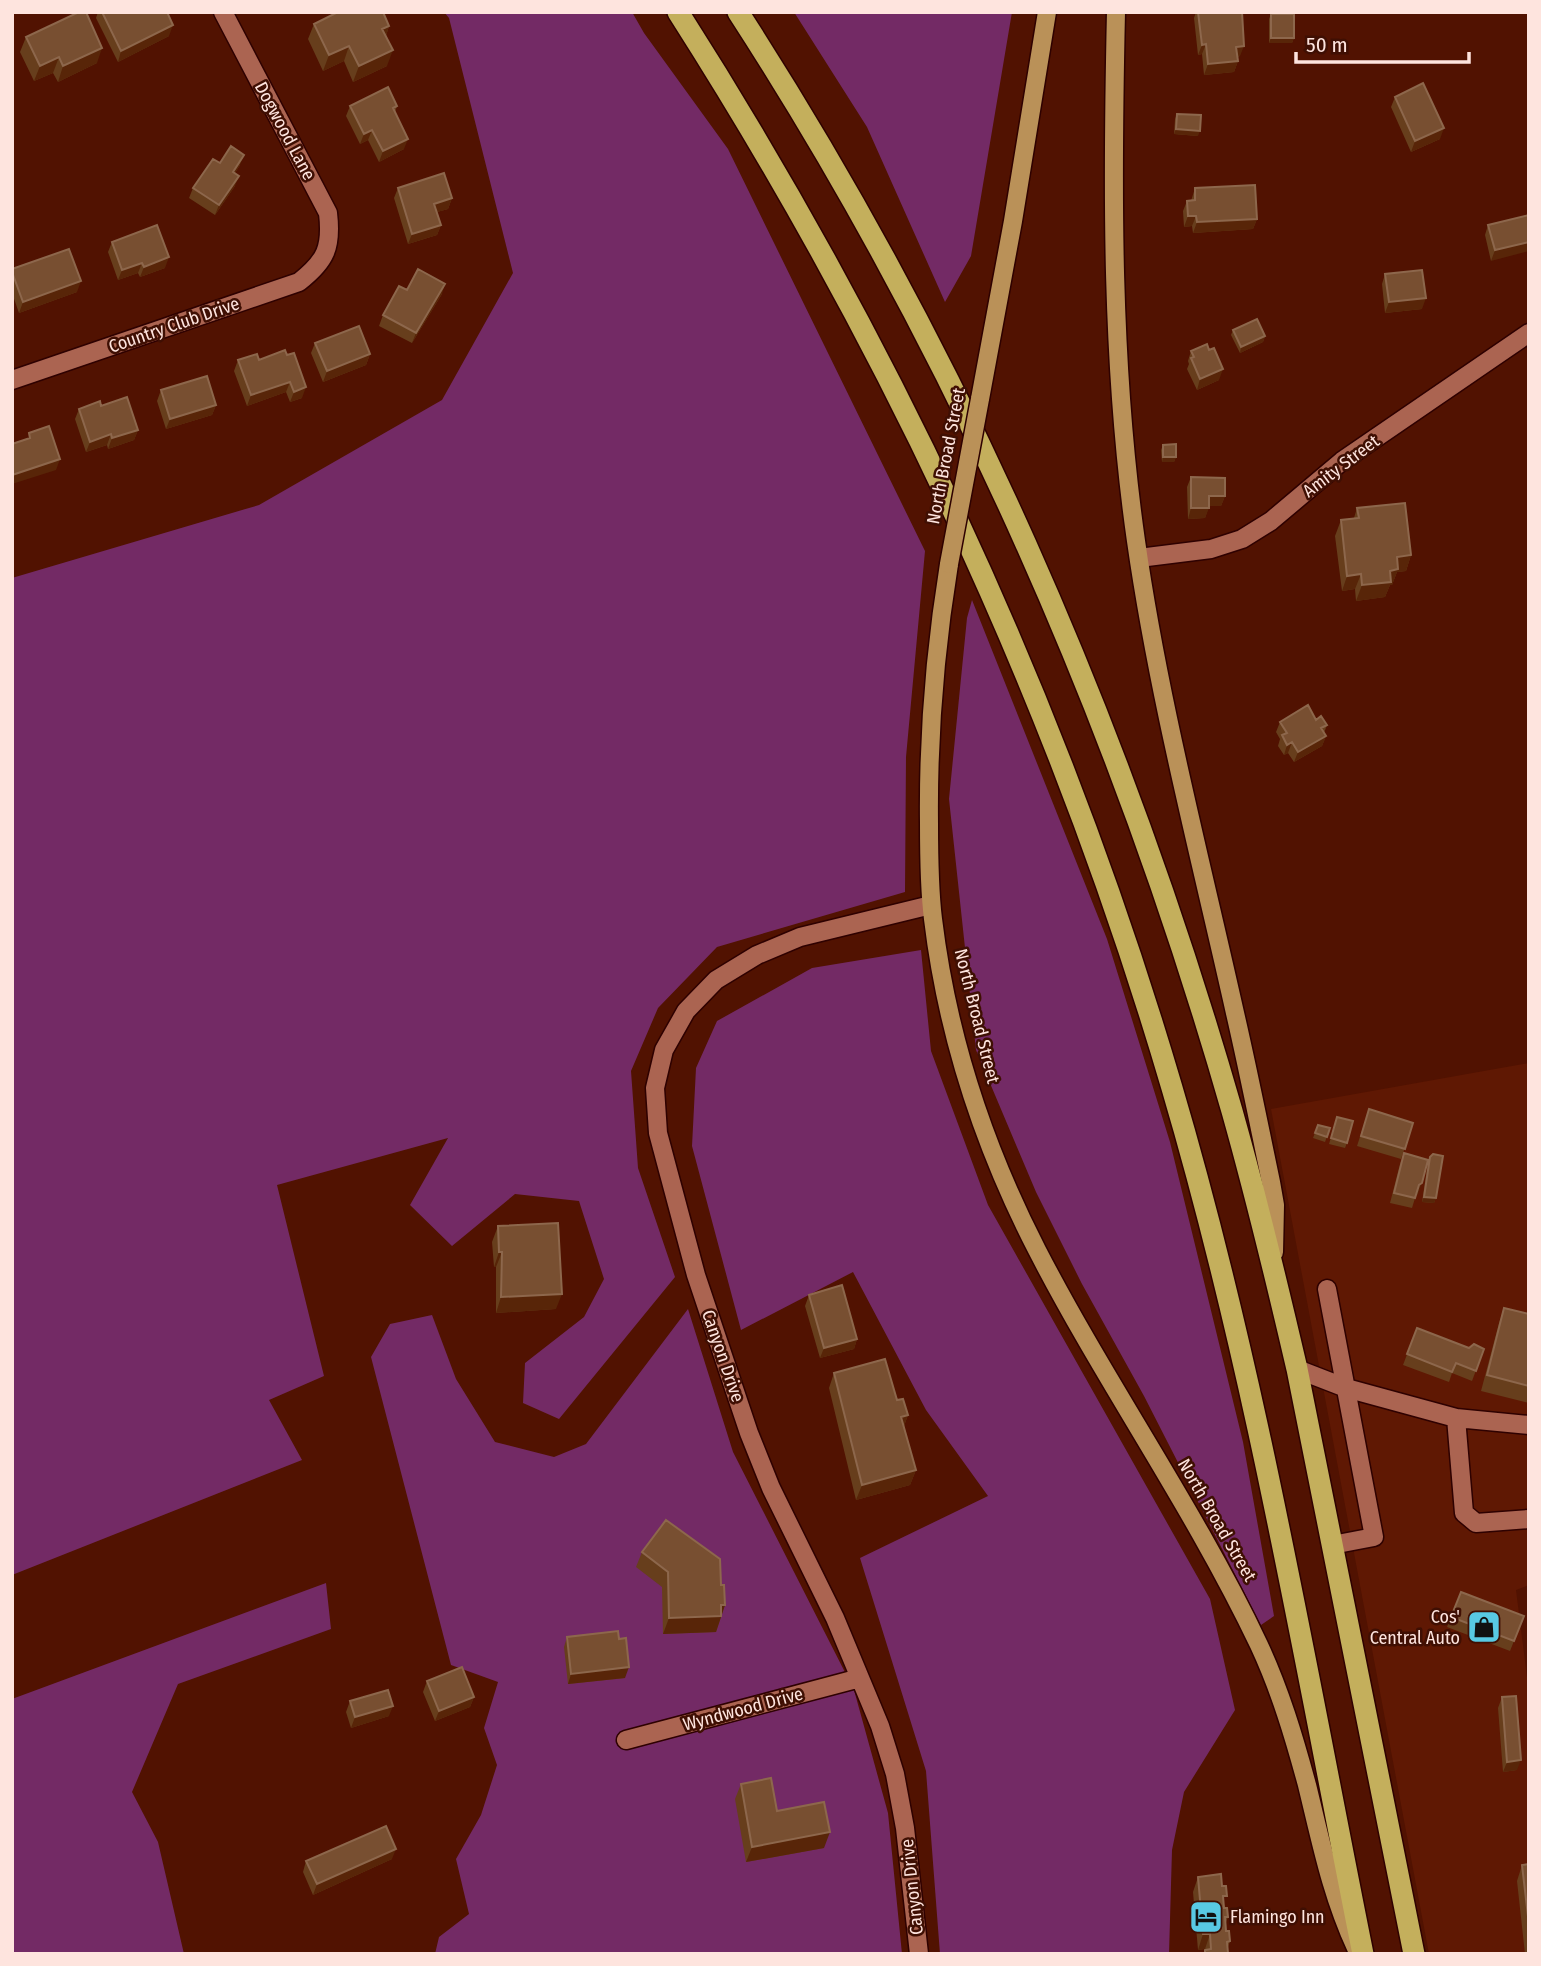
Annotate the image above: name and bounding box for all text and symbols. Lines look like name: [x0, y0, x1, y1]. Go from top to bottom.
scale bar: [1296, 21, 1469, 65]
text: 50 m: [1306, 32, 1348, 58]
street label: Dogwood Lane: [250, 78, 320, 184]
street label: Country Club Drive: [106, 292, 242, 358]
street label: North Broad Street: [922, 386, 970, 526]
street label: Amity Street: [1298, 430, 1384, 502]
street label: North Broad Street: [950, 946, 1004, 1086]
street label: Canyon Drive: [697, 1307, 749, 1405]
street label: North Broad Street: [1173, 1455, 1261, 1585]
place label: Cos' Central Auto: [1370, 1606, 1460, 1649]
shop icon: Cos' Central Auto: [1465, 1608, 1503, 1646]
street label: Wyndwood Drive: [681, 1682, 806, 1736]
street label: Canyon Drive: [896, 1838, 928, 1936]
hotel icon: Flamingo Inn: [1187, 1898, 1225, 1936]
place label: Flamingo Inn: [1230, 1906, 1325, 1928]

